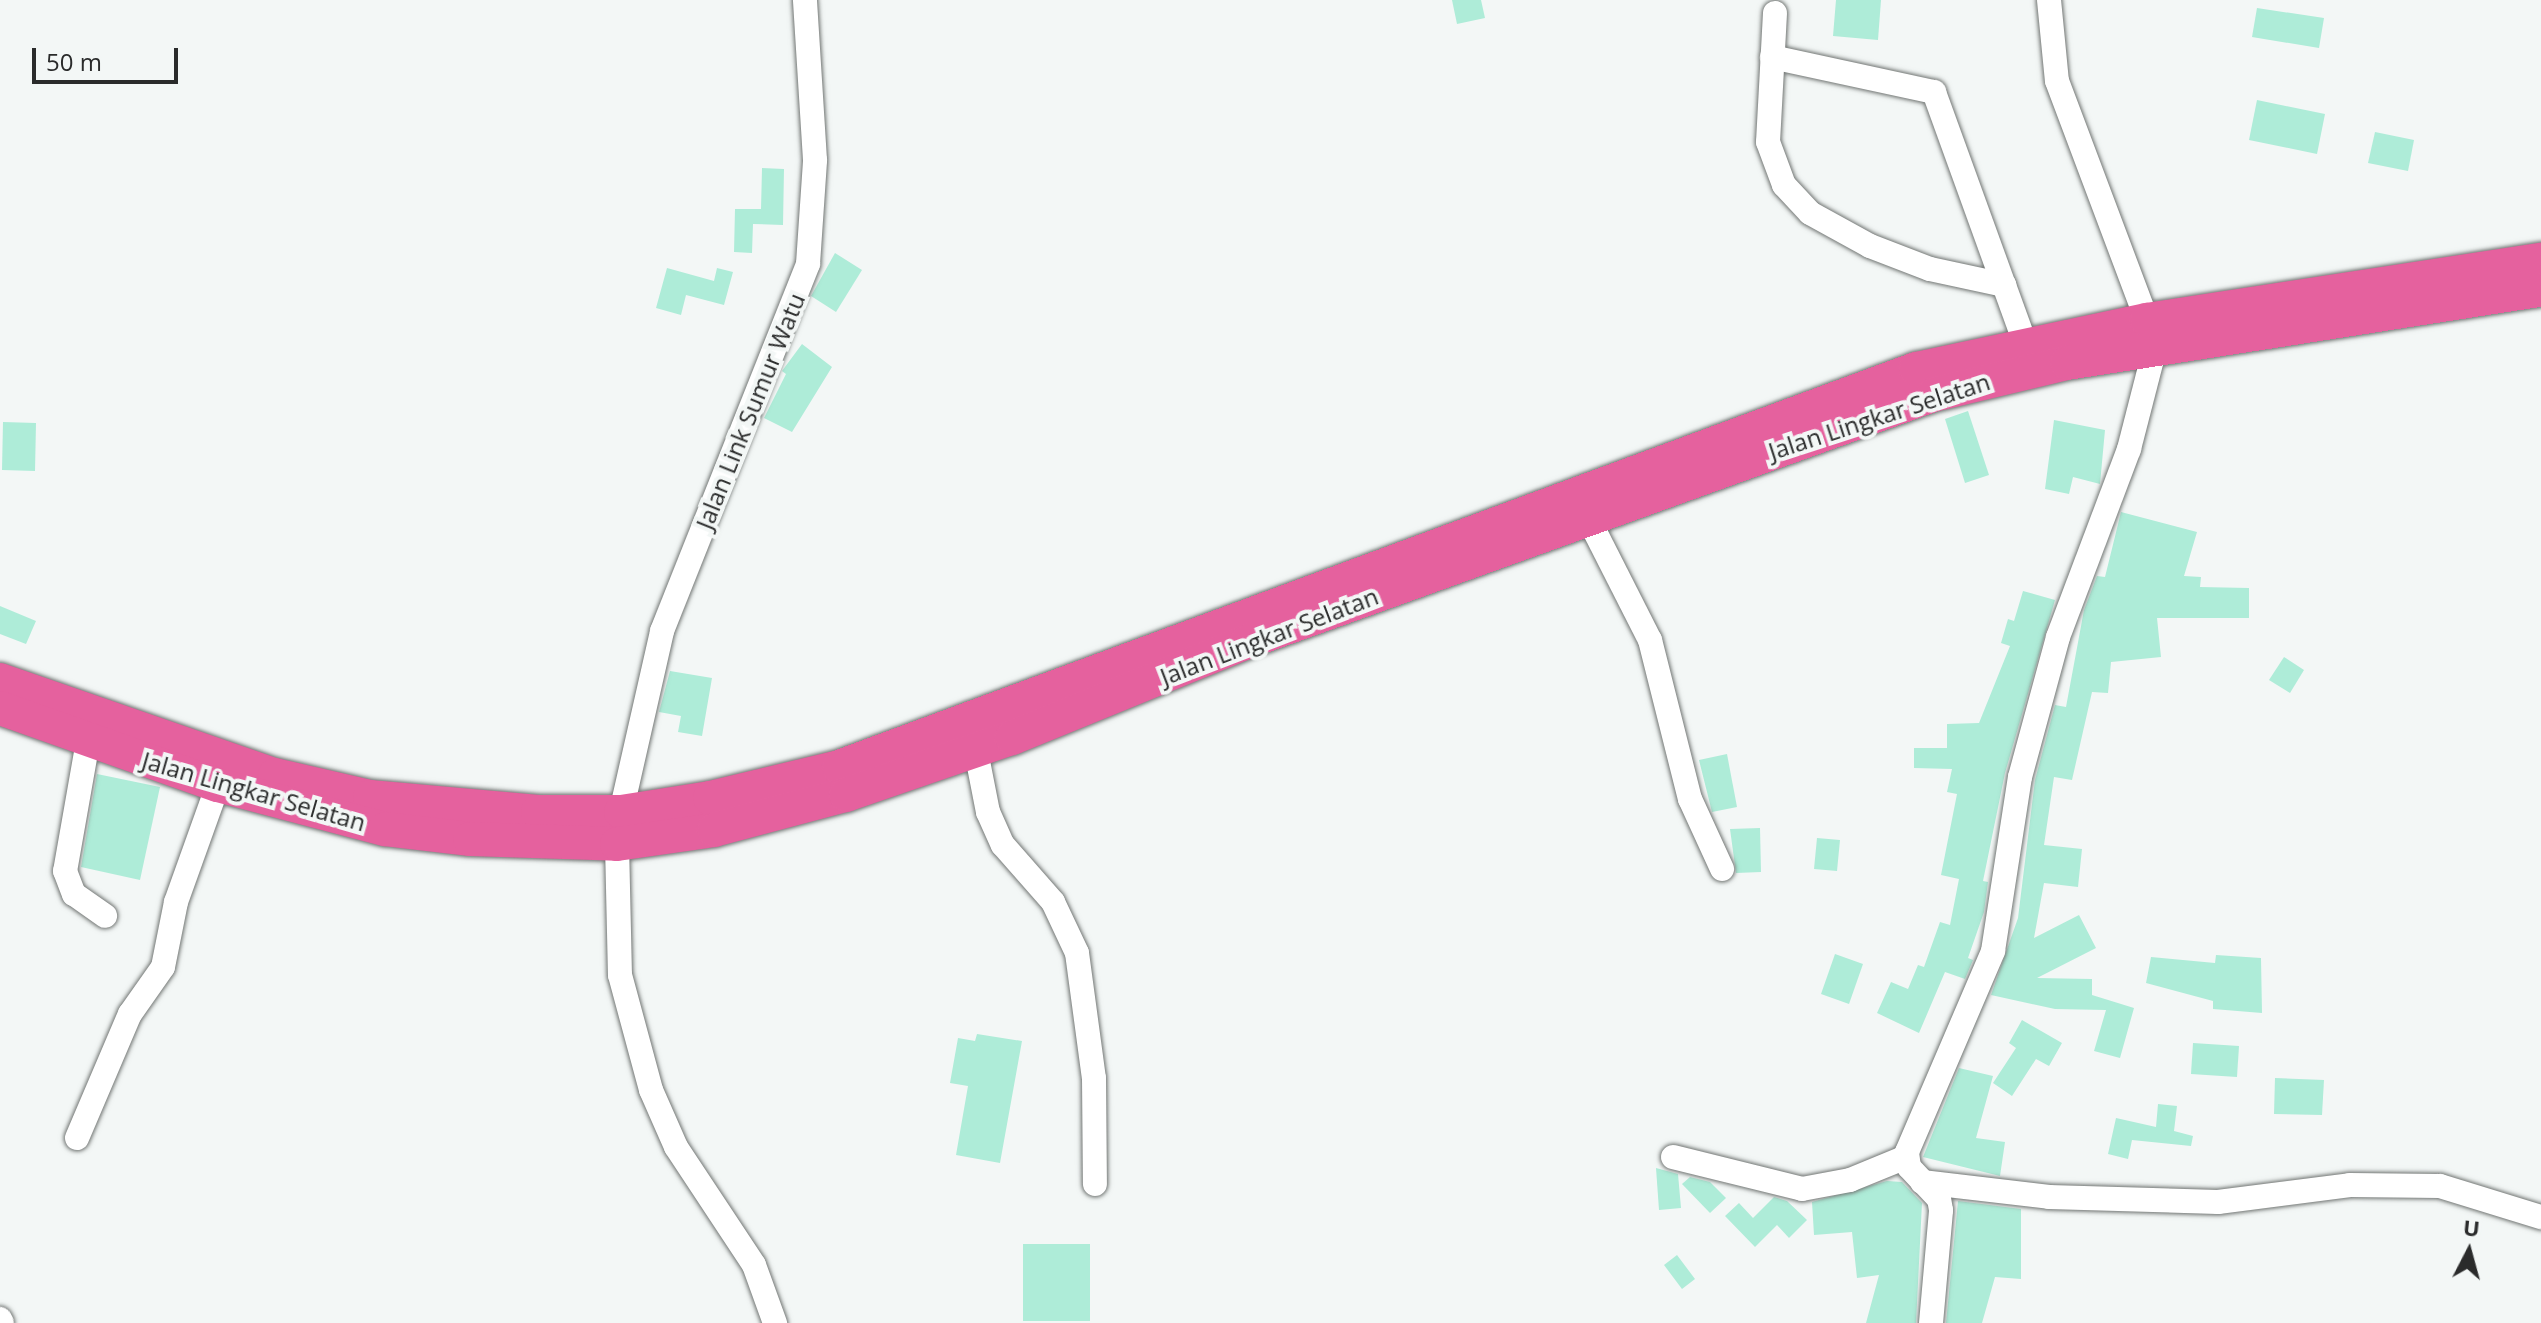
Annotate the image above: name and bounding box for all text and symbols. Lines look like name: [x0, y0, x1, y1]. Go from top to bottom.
scale bar: [36, 32, 182, 82]
text: 50 m: [46, 45, 102, 78]
street label: Jalan Link Sumur Watu: [689, 289, 811, 533]
street label: Jalan Lingkar Selatan: [1765, 367, 1993, 465]
street label: Jalan Lingkar Selatan: [1156, 581, 1382, 691]
street label: Jalan Lingkar Selatan: [139, 745, 369, 837]
north arrow: [2429, 1211, 2509, 1291]
text: U: [2462, 1211, 2481, 1243]

